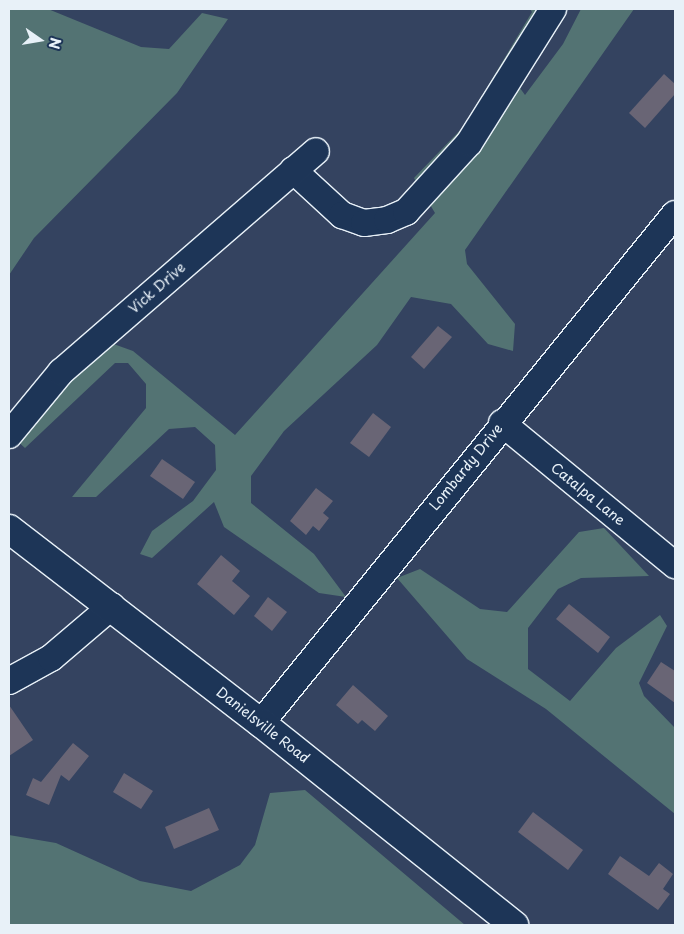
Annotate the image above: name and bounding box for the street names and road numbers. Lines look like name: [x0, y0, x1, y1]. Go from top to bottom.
street label: Vick Drive: [125, 259, 189, 317]
street label: Lombardy Drive: [426, 420, 506, 514]
street label: Catalpa Lane: [547, 459, 629, 529]
street label: Danielsville Road: [213, 683, 313, 767]

